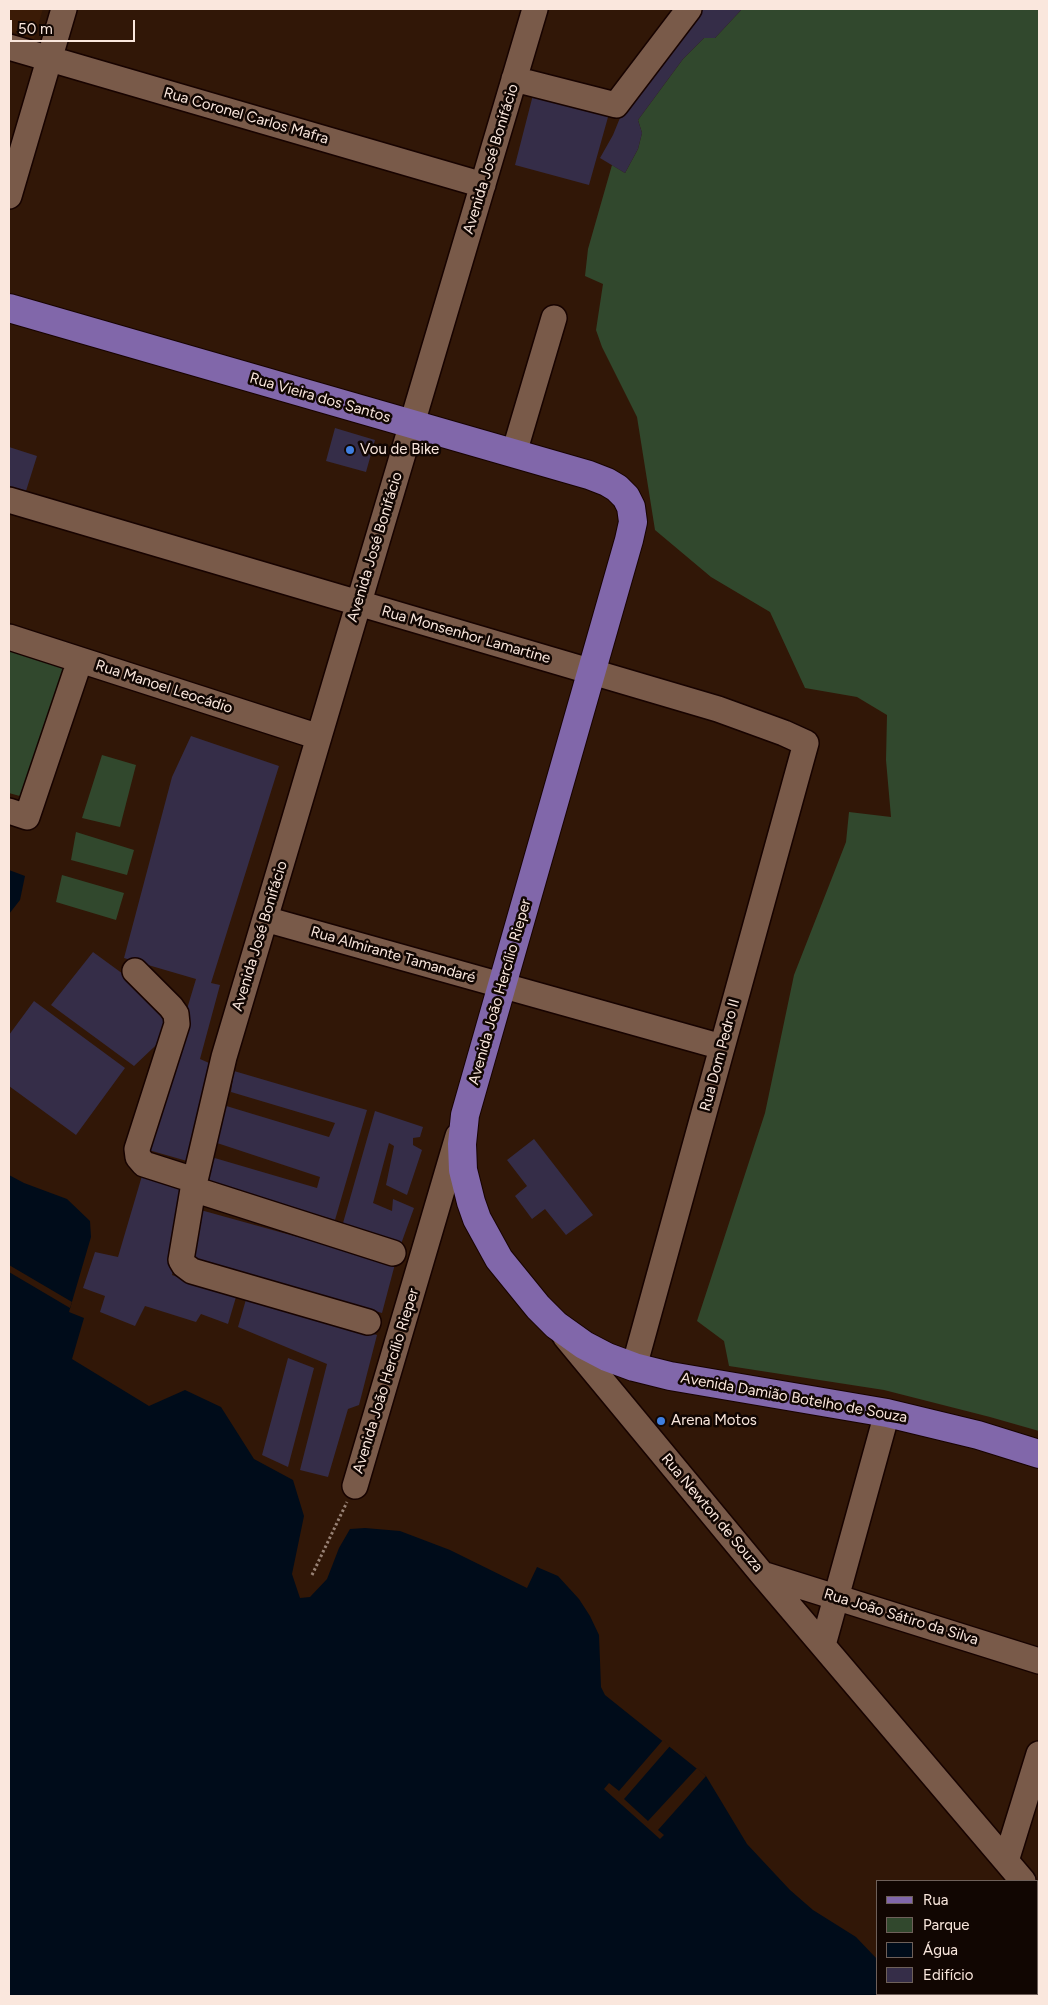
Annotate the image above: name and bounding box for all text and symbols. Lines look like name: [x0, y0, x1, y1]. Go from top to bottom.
scale bar: [12, 10, 138, 42]
text: 50 m: [18, 20, 53, 38]
street label: Avenida José Bonifácio: [460, 82, 522, 236]
street label: Rua Coronel Carlos Mafra: [161, 84, 331, 148]
street label: Rua Vieira dos Santos: [247, 369, 393, 427]
place label: Vou de Bike: [360, 441, 439, 459]
marker: Vou de Bike: [344, 444, 356, 456]
street label: Avenida José Bonifácio: [344, 470, 406, 624]
street label: Rua Monsenhor Lamartine: [379, 602, 553, 668]
street label: Rua Manoel Leocádio: [93, 656, 235, 718]
street label: Avenida José Bonifácio: [229, 859, 291, 1013]
street label: Avenida João Hercílio Rieper: [465, 897, 535, 1087]
street label: Rua Almirante Tamandaré: [308, 923, 478, 987]
street label: Rua Dom Pedro II: [696, 997, 744, 1113]
street label: Avenida João Hercílio Rieper: [349, 1286, 423, 1476]
street label: Avenida Damião Botelho de Souza: [679, 1369, 909, 1427]
place label: Arena Motos: [671, 1412, 757, 1430]
marker: Arena Motos: [655, 1415, 667, 1427]
street label: Rua Newton de Souza: [657, 1450, 767, 1576]
street label: Rua João Sátiro da Silva: [822, 1585, 980, 1649]
legend: [876, 1880, 1038, 1995]
text: Rua: [923, 1891, 948, 1909]
text: Parque: [923, 1916, 970, 1934]
text: Água: [923, 1941, 958, 1959]
text: Edifício: [923, 1966, 973, 1984]

